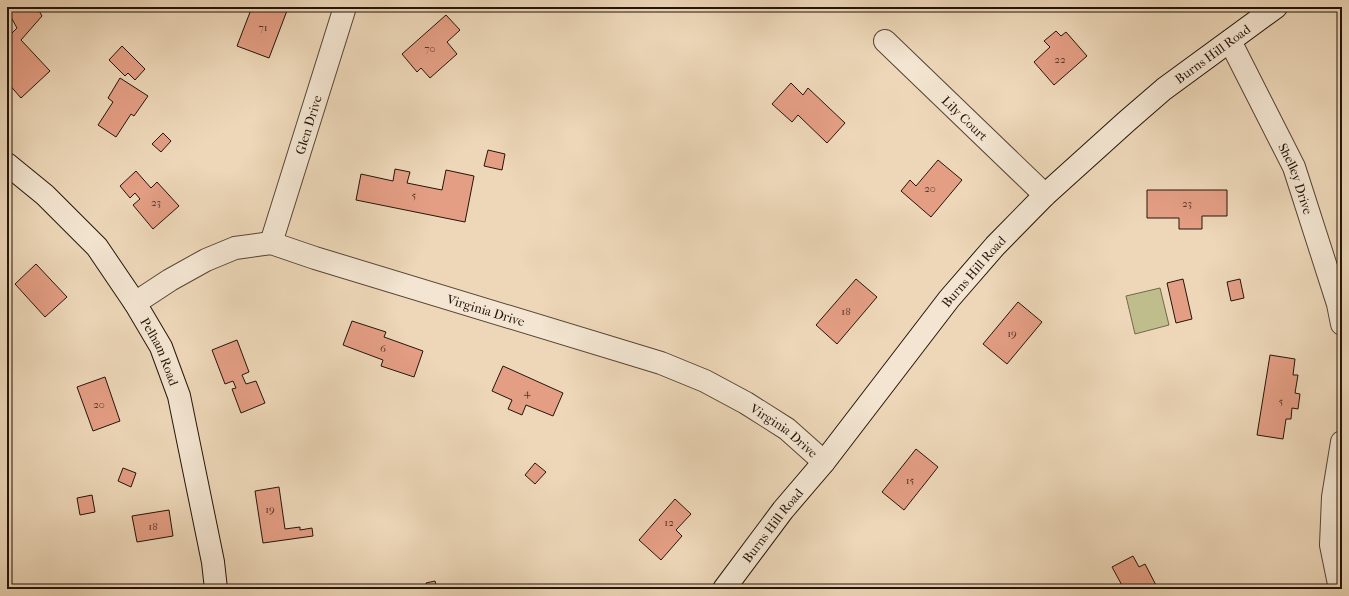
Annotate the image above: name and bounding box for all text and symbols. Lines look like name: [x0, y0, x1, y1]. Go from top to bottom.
house number: 71: [258, 21, 268, 34]
street label: Burns Hill Road: [1172, 21, 1254, 87]
house number: 70: [424, 42, 436, 55]
house number: 22: [1054, 53, 1066, 66]
street label: Glen Drive: [292, 93, 325, 156]
street label: Lily Court: [939, 93, 991, 144]
street label: Shelley Drive: [1275, 141, 1316, 217]
house number: 20: [924, 182, 936, 195]
house number: 5: [412, 189, 417, 202]
house number: 23: [151, 196, 161, 209]
house number: 23: [1182, 197, 1192, 210]
street label: Burns Hill Road: [939, 232, 1009, 310]
street label: Virginia Drive: [444, 291, 527, 329]
house number: 18: [841, 305, 851, 318]
street label: Pelham Road: [137, 315, 182, 389]
house number: 19: [1007, 327, 1017, 340]
house number: 6: [380, 342, 386, 355]
house number: 4: [524, 386, 531, 399]
house number: 5: [1279, 395, 1284, 408]
house number: 20: [93, 398, 105, 411]
street label: Virginia Drive: [747, 400, 821, 461]
house number: 15: [906, 474, 915, 487]
street label: Burns Hill Road: [739, 485, 807, 566]
house number: 19: [265, 503, 275, 516]
house number: 12: [664, 516, 674, 529]
house number: 18: [148, 520, 158, 533]

